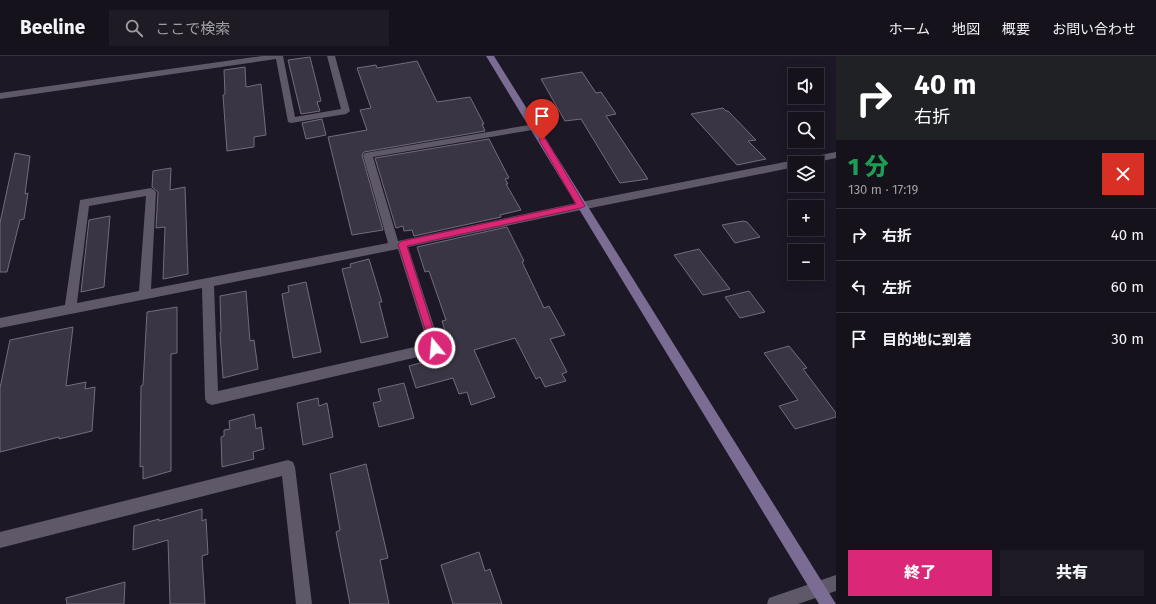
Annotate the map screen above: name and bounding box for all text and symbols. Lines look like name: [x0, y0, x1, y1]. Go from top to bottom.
search box: [109, 10, 389, 46]
text: Beeline: [20, 16, 85, 39]
icon: search: [123, 17, 145, 39]
text: ここで検索: [155, 20, 230, 38]
text: ホーム: [888, 21, 930, 38]
text: 地図: [952, 21, 980, 38]
text: 概要: [1002, 21, 1030, 38]
text: お問い合わせ: [1052, 21, 1136, 38]
map controls: [788, 68, 824, 280]
button: sound: [788, 68, 824, 104]
text: 40 m: [914, 68, 977, 101]
icon: right: [848, 72, 900, 124]
pin: [525, 99, 559, 140]
icon: arrive: [531, 105, 553, 127]
text: 右折: [914, 106, 950, 128]
button: search: [788, 112, 824, 148]
text: 1 分: [848, 153, 889, 181]
button: close: [1102, 153, 1144, 195]
button: layers: [788, 156, 824, 192]
text: 130 m · 17:19: [848, 182, 918, 197]
button: +: [788, 200, 824, 236]
icon: right: [848, 224, 870, 246]
text: 40 m: [1111, 226, 1144, 244]
text: 右折: [882, 227, 912, 245]
button: −: [788, 244, 824, 280]
icon: left: [848, 276, 870, 298]
text: 60 m: [1111, 278, 1144, 296]
text: 左折: [882, 279, 912, 297]
position arrow: [414, 327, 456, 369]
icon: arrive: [848, 328, 870, 350]
text: 30 m: [1111, 330, 1144, 348]
text: 目的地に到着: [882, 331, 972, 349]
button: 終了: [848, 550, 992, 596]
button: 共有: [1000, 550, 1144, 596]

